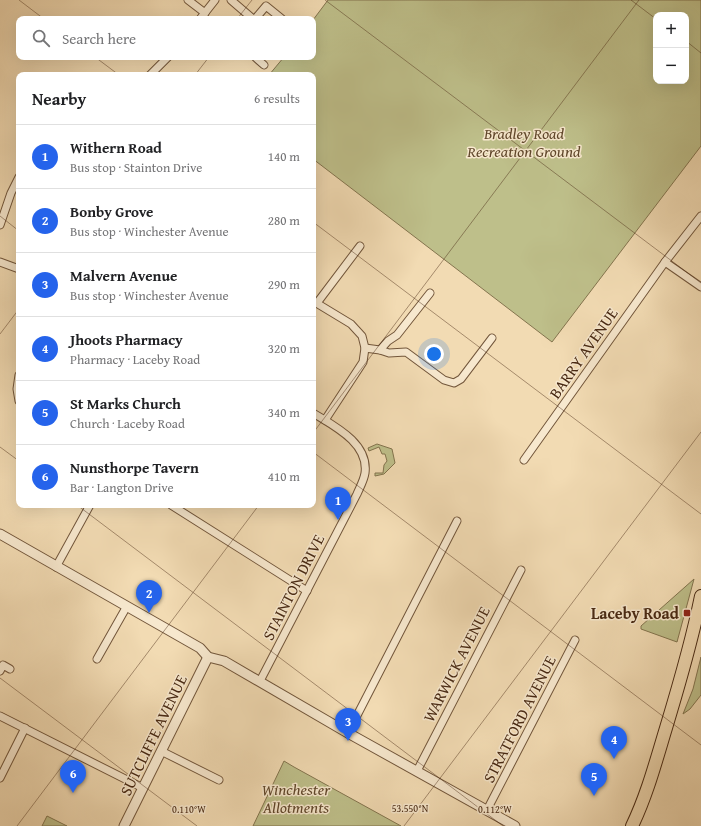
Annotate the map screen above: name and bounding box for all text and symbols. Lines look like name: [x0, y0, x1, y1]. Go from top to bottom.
map controls: [653, 12, 689, 84]
button: +: [653, 12, 689, 48]
search box: [16, 16, 316, 60]
icon: search: [30, 27, 52, 49]
text: Search here: [62, 28, 136, 49]
button: −: [653, 48, 689, 84]
text: Nearby: [32, 86, 86, 111]
text: 6 results: [254, 89, 300, 108]
park label: Bradley Road Recreation Ground: [466, 121, 581, 163]
text: Withern Road: [70, 137, 162, 158]
text: 1: [42, 147, 48, 166]
text: 140 m: [268, 147, 300, 166]
text: Bus stop · Stainton Drive: [70, 158, 202, 177]
text: Bonby Grove: [70, 201, 153, 222]
text: 2: [42, 211, 48, 230]
text: 280 m: [268, 211, 300, 230]
text: Bus stop · Winchester Avenue: [70, 222, 229, 241]
text: Malvern Avenue: [70, 265, 177, 286]
text: 3: [42, 275, 48, 294]
text: 290 m: [268, 275, 300, 294]
text: Bus stop · Winchester Avenue: [70, 286, 229, 305]
street label: BARRY AVENUE: [543, 303, 623, 403]
text: Jhoots Pharmacy: [70, 329, 183, 350]
text: 4: [42, 339, 48, 358]
text: 320 m: [268, 339, 300, 358]
your location: [424, 344, 444, 364]
text: Pharmacy · Laceby Road: [70, 350, 200, 369]
text: St Marks Church: [70, 393, 181, 414]
text: 5: [42, 403, 48, 422]
text: 340 m: [268, 403, 300, 422]
text: Church · Laceby Road: [70, 414, 185, 433]
text: Nunsthorpe Tavern: [70, 457, 199, 478]
text: 6: [42, 467, 48, 486]
text: 410 m: [268, 467, 300, 486]
text: Bar · Langton Drive: [70, 478, 174, 497]
pin: 1: [325, 487, 351, 520]
street label: STAINTON DRIVE: [256, 530, 330, 644]
pin: 2: [136, 580, 162, 613]
place label: Laceby Road: [591, 601, 680, 625]
street label: WARWICK AVENUE: [416, 602, 496, 726]
marker: Laceby Road: [682, 608, 692, 618]
street label: STRATFORD AVENUE: [477, 651, 561, 787]
street label: SUTCLIFFE AVENUE: [113, 670, 193, 800]
pin: 3: [335, 708, 361, 741]
pin: 4: [601, 726, 627, 759]
pin: 6: [60, 760, 86, 793]
pin: 5: [581, 763, 607, 796]
park label: Winchester Allotments: [262, 777, 331, 819]
text: 53.550°N: [392, 801, 429, 816]
text: 0.110°W: [172, 802, 206, 817]
text: 0.112°W: [478, 802, 512, 817]

